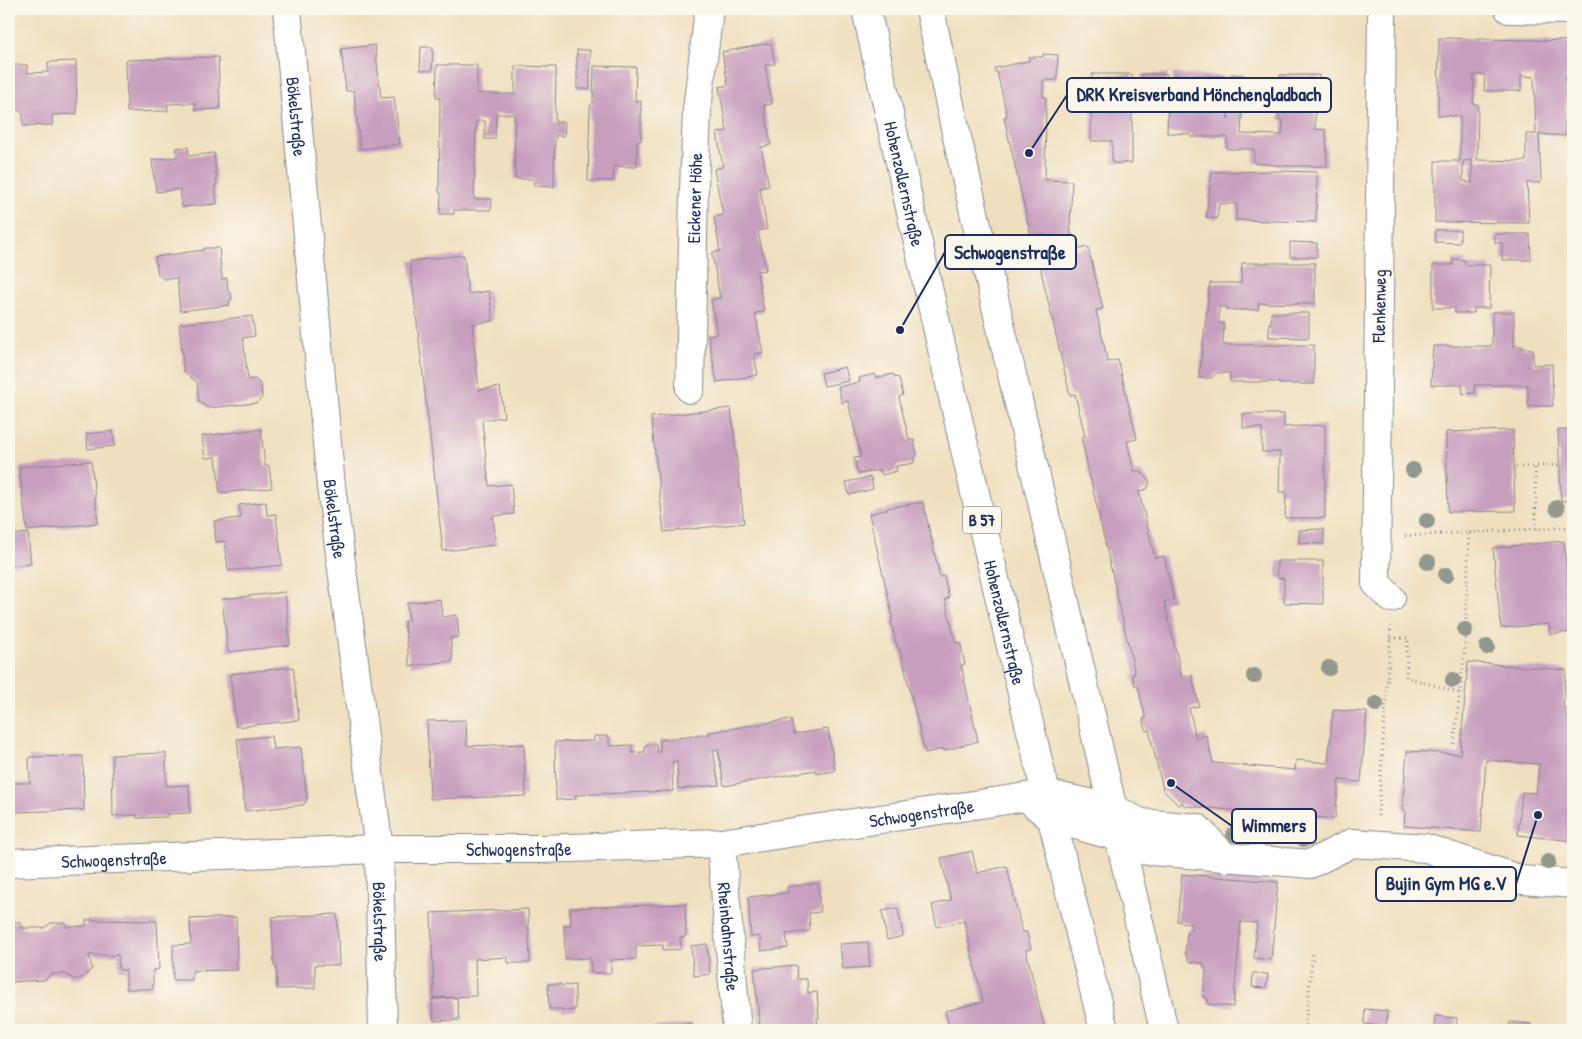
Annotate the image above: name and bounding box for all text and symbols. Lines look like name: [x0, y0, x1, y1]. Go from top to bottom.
street label: Bökelstraße: [281, 76, 313, 157]
callout: DRK Kreisverband Mönchengladbach: [1067, 78, 1331, 112]
text: DRK Kreisverband Mönchengladbach: [1077, 81, 1321, 108]
street label: Hohenzollernstraße: [879, 119, 931, 249]
street label: Eickener Höhe: [680, 152, 708, 244]
callout: Schwogenstraße: [945, 235, 1076, 269]
text: Schwogenstraße: [954, 239, 1066, 266]
street label: Flenkenweg: [1366, 269, 1392, 344]
street label: Bökelstraße: [318, 478, 353, 560]
road number: B 57: [963, 506, 1001, 534]
street label: Hohenzollernstraße: [978, 558, 1032, 687]
street label: Schwogenstraße: [867, 793, 975, 833]
callout: Wimmers: [1232, 809, 1316, 843]
text: Wimmers: [1242, 812, 1307, 838]
street label: Schwogenstraße: [466, 835, 572, 862]
street label: Schwogenstraße: [61, 845, 167, 874]
callout: Bujin Gym MG e.V: [1376, 867, 1516, 901]
text: Bujin Gym MG e.V: [1386, 870, 1508, 897]
street label: Rheinbahnstraße: [712, 881, 746, 992]
street label: Bökelstraße: [367, 882, 394, 962]

